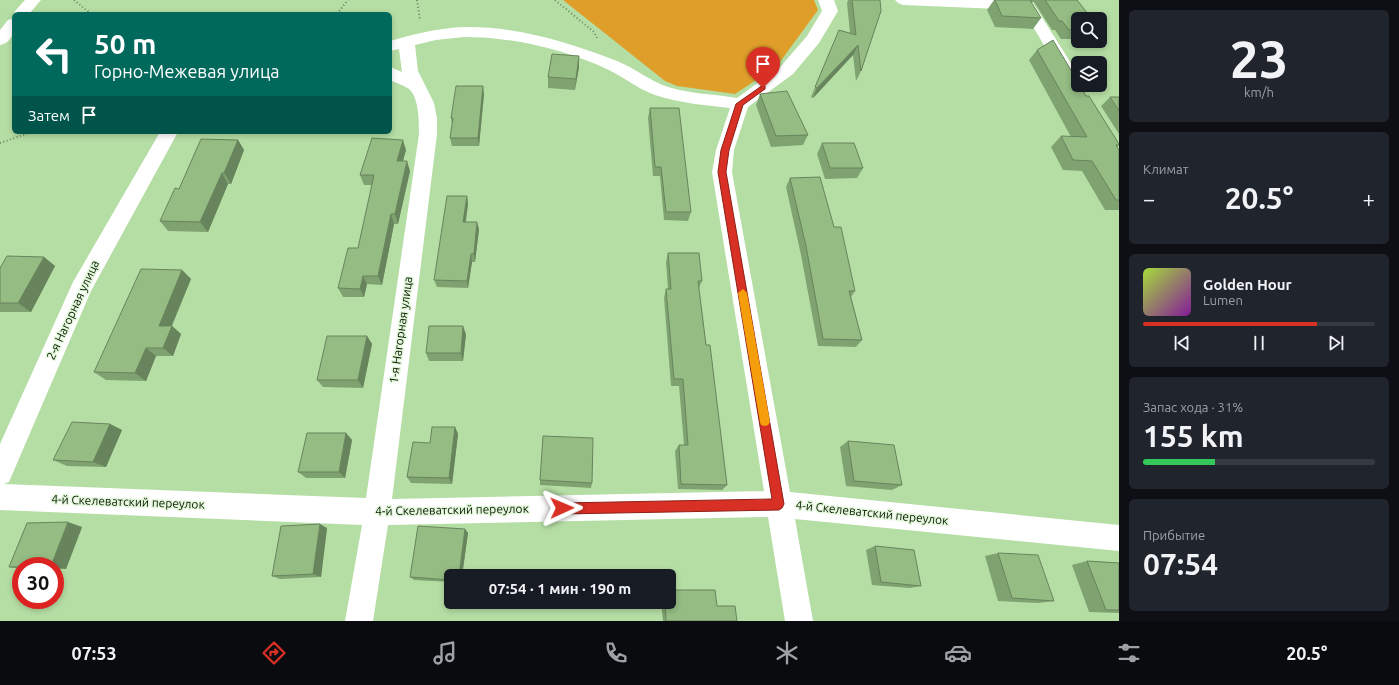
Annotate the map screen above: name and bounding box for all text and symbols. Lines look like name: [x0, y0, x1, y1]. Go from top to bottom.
map controls: [1071, 12, 1107, 92]
button: search: [1071, 12, 1107, 48]
icon: left: [28, 28, 80, 80]
text: 50 m: [94, 28, 156, 59]
text: 23: [1230, 30, 1288, 88]
pin: [746, 47, 780, 88]
icon: arrive: [752, 53, 774, 75]
button: layers: [1071, 56, 1107, 92]
text: Горно-Межевая улица: [94, 61, 280, 81]
text: km/h: [1244, 85, 1274, 99]
icon: arrive: [78, 104, 100, 126]
text: Затем: [28, 107, 70, 124]
text: Климат: [1143, 162, 1188, 176]
text: 20.5°: [1225, 181, 1293, 215]
text: −: [1143, 186, 1155, 211]
text: +: [1363, 186, 1375, 211]
street label: 2-я Нагорная улица: [44, 258, 101, 362]
street label: 1-я Нагорная улица: [387, 276, 414, 384]
text: Golden Hour: [1203, 276, 1292, 293]
text: Lumen: [1203, 293, 1243, 307]
icon: previous: [1171, 332, 1193, 354]
icon: pause: [1248, 332, 1270, 354]
icon: next: [1325, 332, 1347, 354]
text: Запас хода · 31%: [1143, 400, 1243, 414]
text: 155 km: [1143, 419, 1244, 453]
position arrow: [541, 487, 583, 529]
street label: 4-й Скелеватский переулок: [51, 492, 205, 511]
street label: 4-й Скелеватский переулок: [795, 498, 949, 527]
street label: 4-й Скелеватский переулок: [375, 502, 529, 517]
text: Прибытие: [1143, 528, 1205, 542]
text: 07:54: [1143, 547, 1218, 581]
speed limit sign: 30: [12, 557, 64, 609]
text: 07:54 · 1 мин · 190 m: [489, 580, 631, 597]
icon: directions: [260, 639, 288, 667]
icon: music: [431, 639, 459, 667]
icon: phone: [602, 639, 630, 667]
icon: climate: [773, 639, 801, 667]
icon: car: [944, 639, 972, 667]
icon: filters: [1115, 639, 1143, 667]
text: 07:53: [72, 643, 117, 663]
text: 20.5°: [1286, 643, 1327, 663]

